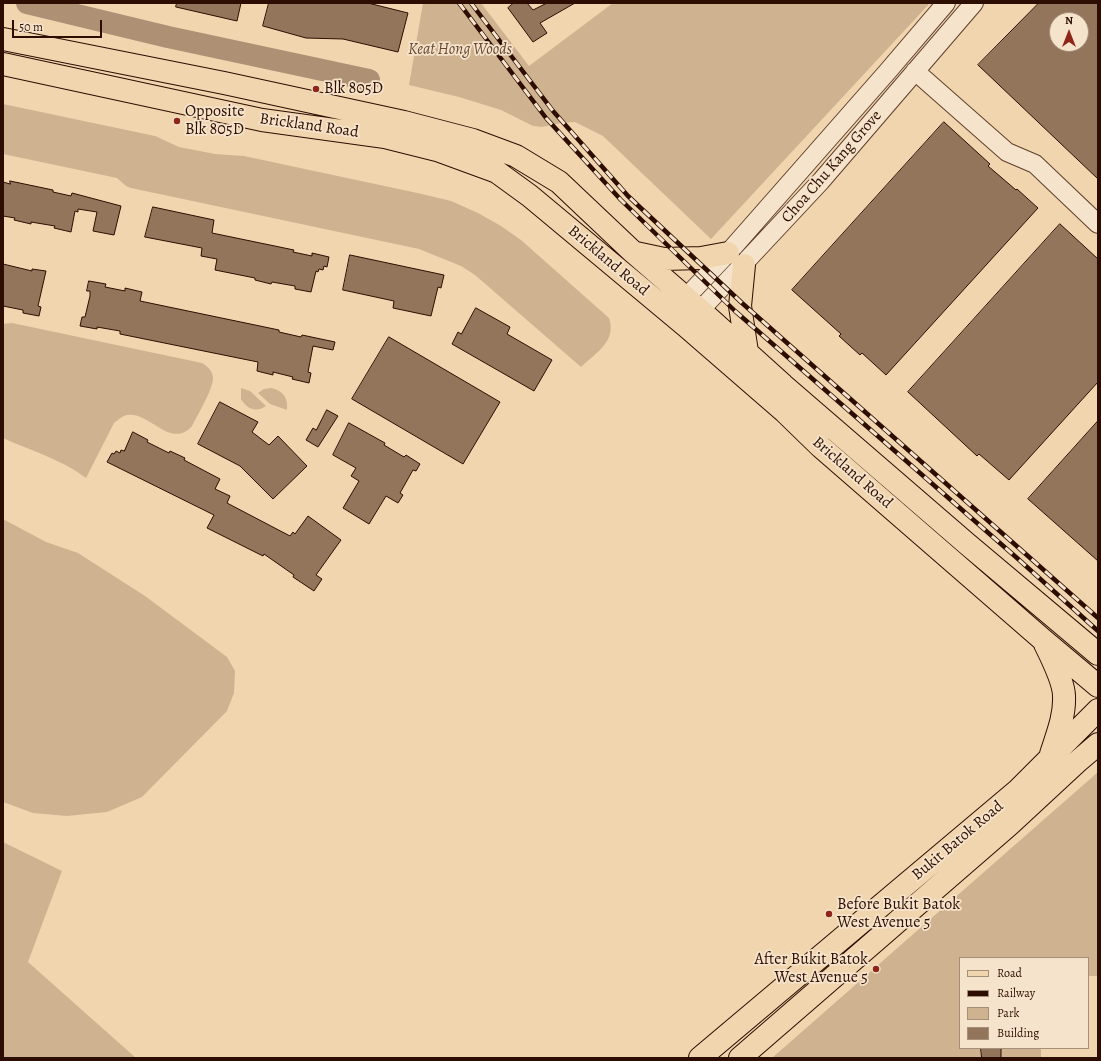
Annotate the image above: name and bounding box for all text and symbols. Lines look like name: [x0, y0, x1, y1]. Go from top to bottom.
scale bar: [14, 12, 104, 38]
north arrow: [1049, 12, 1089, 52]
text: N: [1065, 13, 1073, 28]
text: 50 m: [19, 19, 43, 35]
park label: Keat Hong Woods: [408, 40, 512, 60]
place label: Blk 805D: [324, 79, 383, 99]
marker: Blk 805D: [311, 84, 321, 94]
place label: Opposite Blk 805D: [185, 102, 244, 140]
street label: Choa Chu Kang Grove: [778, 107, 886, 227]
street label: Brickland Road: [258, 110, 360, 142]
marker: Opposite Blk 805D: [172, 116, 182, 126]
street label: Brickland Road: [564, 222, 652, 300]
street label: Brickland Road: [808, 433, 896, 513]
street label: Bukit Batok Road: [908, 797, 1008, 885]
place label: Before Bukit Batok West Avenue 5: [837, 895, 960, 933]
marker: Before Bukit Batok West Avenue 5: [824, 909, 834, 919]
place label: After Bukit Batok West Avenue 5: [754, 950, 868, 988]
legend: [959, 957, 1089, 1049]
marker: After Bukit Batok West Avenue 5: [871, 964, 881, 974]
text: Road: [997, 965, 1022, 981]
text: Railway: [997, 985, 1035, 1001]
text: Park: [997, 1005, 1020, 1021]
text: Building: [997, 1025, 1039, 1041]

